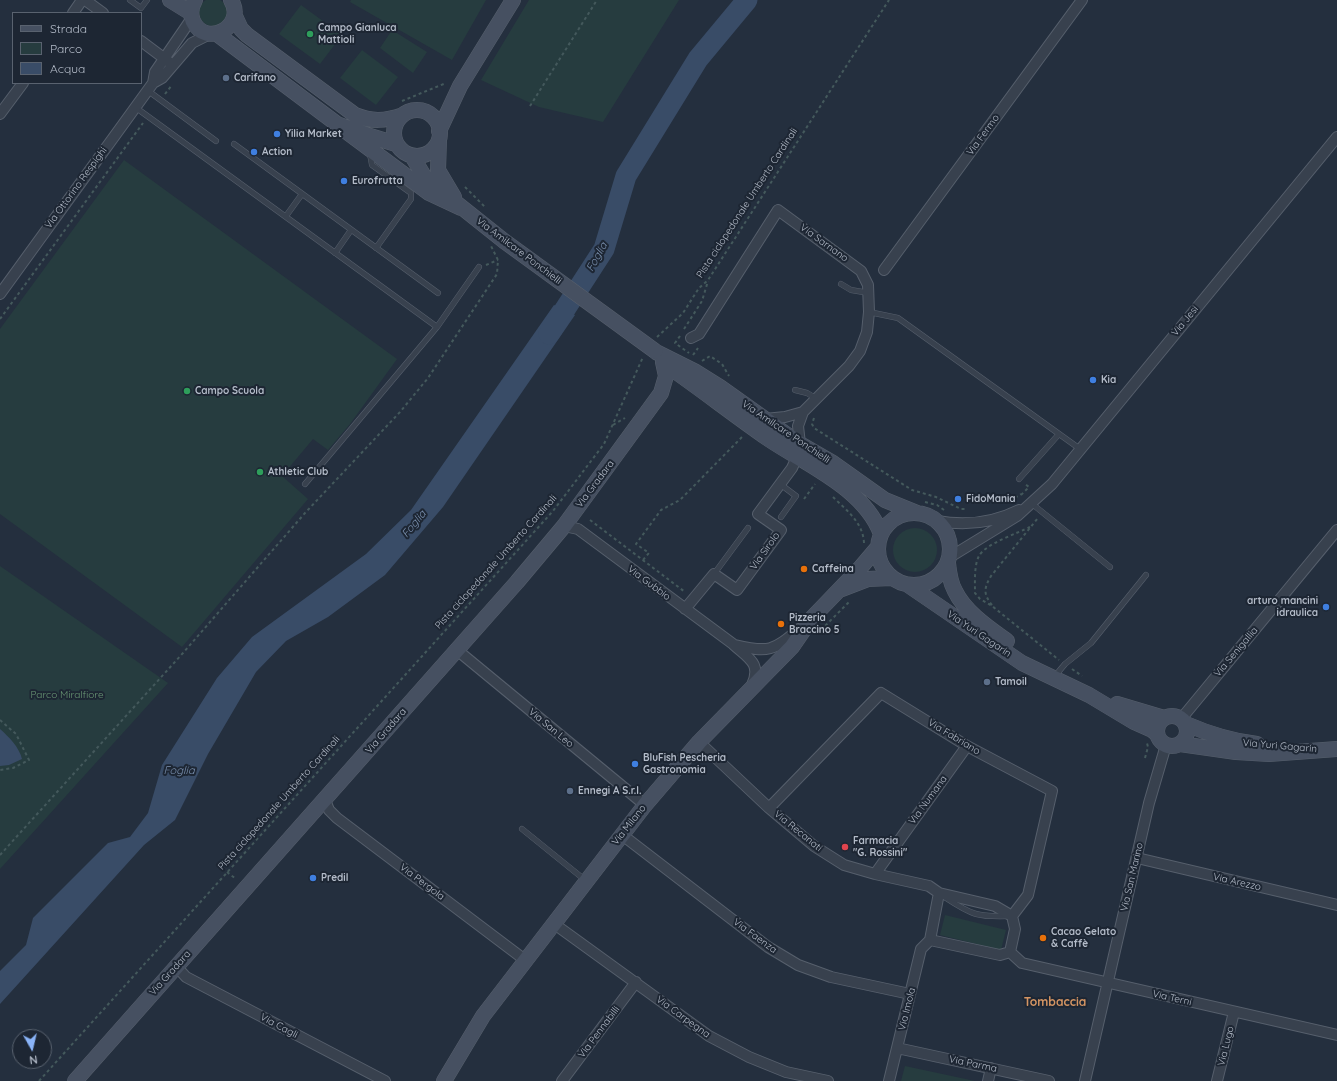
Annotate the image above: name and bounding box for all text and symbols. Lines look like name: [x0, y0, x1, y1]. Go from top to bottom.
legend: [12, 12, 142, 84]
text: Strada: [50, 21, 87, 36]
place label: Campo Gianluca Mattioli: [318, 22, 397, 46]
marker: Campo Gianluca Mattioli: [305, 29, 315, 39]
text: Parco: [50, 41, 82, 56]
text: Acqua: [50, 61, 85, 76]
place label: Carifano: [234, 72, 276, 84]
marker: Carifano: [221, 73, 231, 83]
street label: Via Fermo: [964, 112, 1002, 158]
street label: Pista ciclopedonale Umberto Cardinali: [694, 126, 800, 280]
place label: Yilia Market: [285, 128, 342, 140]
marker: Yilia Market: [272, 129, 282, 139]
street label: Via Ottorino Respighi: [42, 145, 110, 231]
place label: Action: [262, 146, 292, 158]
marker: Action: [249, 147, 259, 157]
place label: Eurofrutta: [352, 175, 403, 187]
marker: Eurofrutta: [339, 176, 349, 186]
street label: Via Amilcare Ponchielli: [474, 215, 564, 287]
street label: Via Sarnano: [798, 221, 850, 265]
water label: Foglia: [584, 240, 610, 274]
street label: Via Jesi: [1169, 303, 1201, 339]
place label: Kia: [1101, 374, 1116, 386]
marker: Kia: [1088, 375, 1098, 385]
place label: Campo Scuola: [195, 385, 264, 397]
marker: Campo Scuola: [182, 386, 192, 396]
street label: Via Amilcare Ponchielli: [740, 398, 832, 466]
street label: Via Gradara: [573, 458, 617, 510]
place label: Athletic Club: [268, 466, 328, 478]
marker: Athletic Club: [255, 467, 265, 477]
street label: Pista ciclopedonale Umberto Cardinali: [432, 492, 560, 632]
place label: FidoMania: [966, 493, 1016, 505]
marker: FidoMania: [953, 494, 963, 504]
water label: Foglia: [399, 508, 429, 540]
street label: Via Sirolo: [748, 530, 782, 572]
street label: Via Gubbio: [625, 563, 673, 603]
place label: Caffeina: [812, 563, 854, 575]
marker: Caffeina: [799, 564, 809, 574]
place label: arturo mancini idraulica: [1247, 595, 1318, 618]
marker: arturo mancini idraulica: [1321, 602, 1331, 612]
street label: Via Yuri Gagarin: [945, 608, 1013, 660]
place label: Pizzeria Braccino 5: [789, 612, 840, 636]
marker: Pizzeria Braccino 5: [776, 619, 786, 629]
street label: Via Senigallia: [1212, 624, 1260, 680]
place label: Tamoil: [995, 676, 1027, 688]
marker: Tamoil: [982, 677, 992, 687]
park label: Parco Miralfiore: [30, 689, 104, 701]
street label: Via Gradara: [363, 706, 409, 756]
street label: Via San Leo: [526, 706, 576, 750]
street label: Via Fabriano: [926, 717, 982, 757]
street label: Pista ciclopedonale Umberto Cardinali: [215, 733, 343, 873]
street label: Via Yuri Gagarin: [1242, 737, 1318, 755]
place label: BluFish Pescheria Gastronomia: [643, 752, 726, 776]
marker: BluFish Pescheria Gastronomia: [630, 759, 640, 769]
water label: Foglia: [163, 764, 195, 778]
street label: Via Numana: [906, 773, 950, 827]
place label: Ennegi A S.r.l.: [578, 785, 641, 797]
marker: Ennegi A S.r.l.: [565, 786, 575, 796]
street label: Via Milano: [609, 802, 649, 848]
street label: Via Recanati: [771, 808, 825, 854]
place label: Farmacia "G. Rossini": [853, 835, 907, 858]
marker: Farmacia "G. Rossini": [840, 842, 850, 852]
street label: Via San Marino: [1118, 842, 1146, 912]
street label: Via Pergola: [397, 861, 447, 903]
street label: Via Arezzo: [1212, 871, 1262, 893]
place label: Predil: [321, 872, 348, 884]
marker: Predil: [308, 873, 318, 883]
street label: Via Faenza: [731, 916, 779, 956]
place label: Cacao Gelato & Caffè: [1051, 926, 1116, 950]
marker: Cacao Gelato & Caffè: [1038, 933, 1048, 943]
street label: Via Gradara: [147, 948, 193, 998]
street label: Via Imola: [896, 986, 918, 1032]
street label: Via Terni: [1151, 988, 1193, 1008]
street label: Via Carpegna: [654, 993, 712, 1041]
district label: Tombaccia: [1024, 995, 1086, 1009]
street label: Via Pennabilli: [576, 1004, 622, 1060]
street label: Via Cagli: [258, 1011, 300, 1041]
street label: Via Lugo: [1215, 1025, 1237, 1067]
north arrow: [12, 1029, 52, 1069]
text: N: [29, 1052, 39, 1067]
street label: Via Parma: [948, 1053, 998, 1075]

